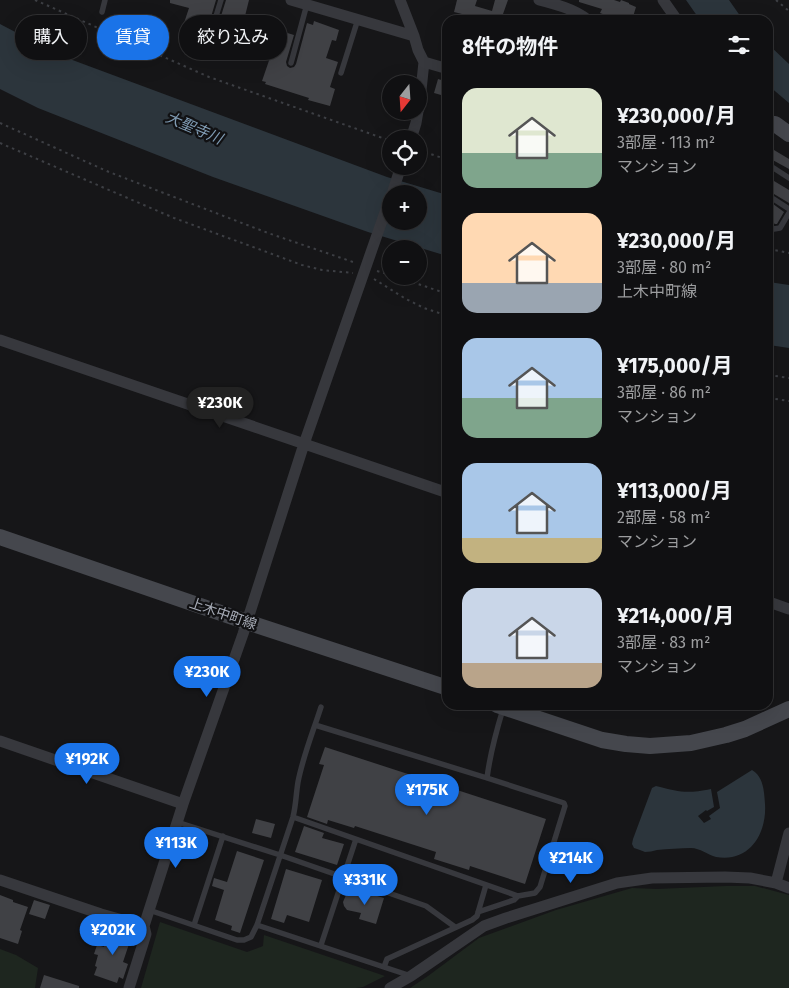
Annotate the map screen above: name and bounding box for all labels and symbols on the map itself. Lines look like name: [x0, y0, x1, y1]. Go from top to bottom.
north arrow: [382, 75, 428, 120]
water label: 大聖寺川: [163, 108, 227, 149]
pin: ¥230K: [185, 386, 255, 429]
street label: 上木中町線: [187, 595, 259, 633]
pin: ¥230K: [172, 656, 242, 698]
pin: ¥192K: [52, 742, 122, 785]
pin: ¥175K: [392, 774, 462, 816]
pin: ¥113K: [141, 826, 211, 869]
pin: ¥214K: [536, 842, 606, 884]
pin: ¥331K: [330, 864, 400, 906]
pin: ¥202K: [78, 914, 148, 956]

